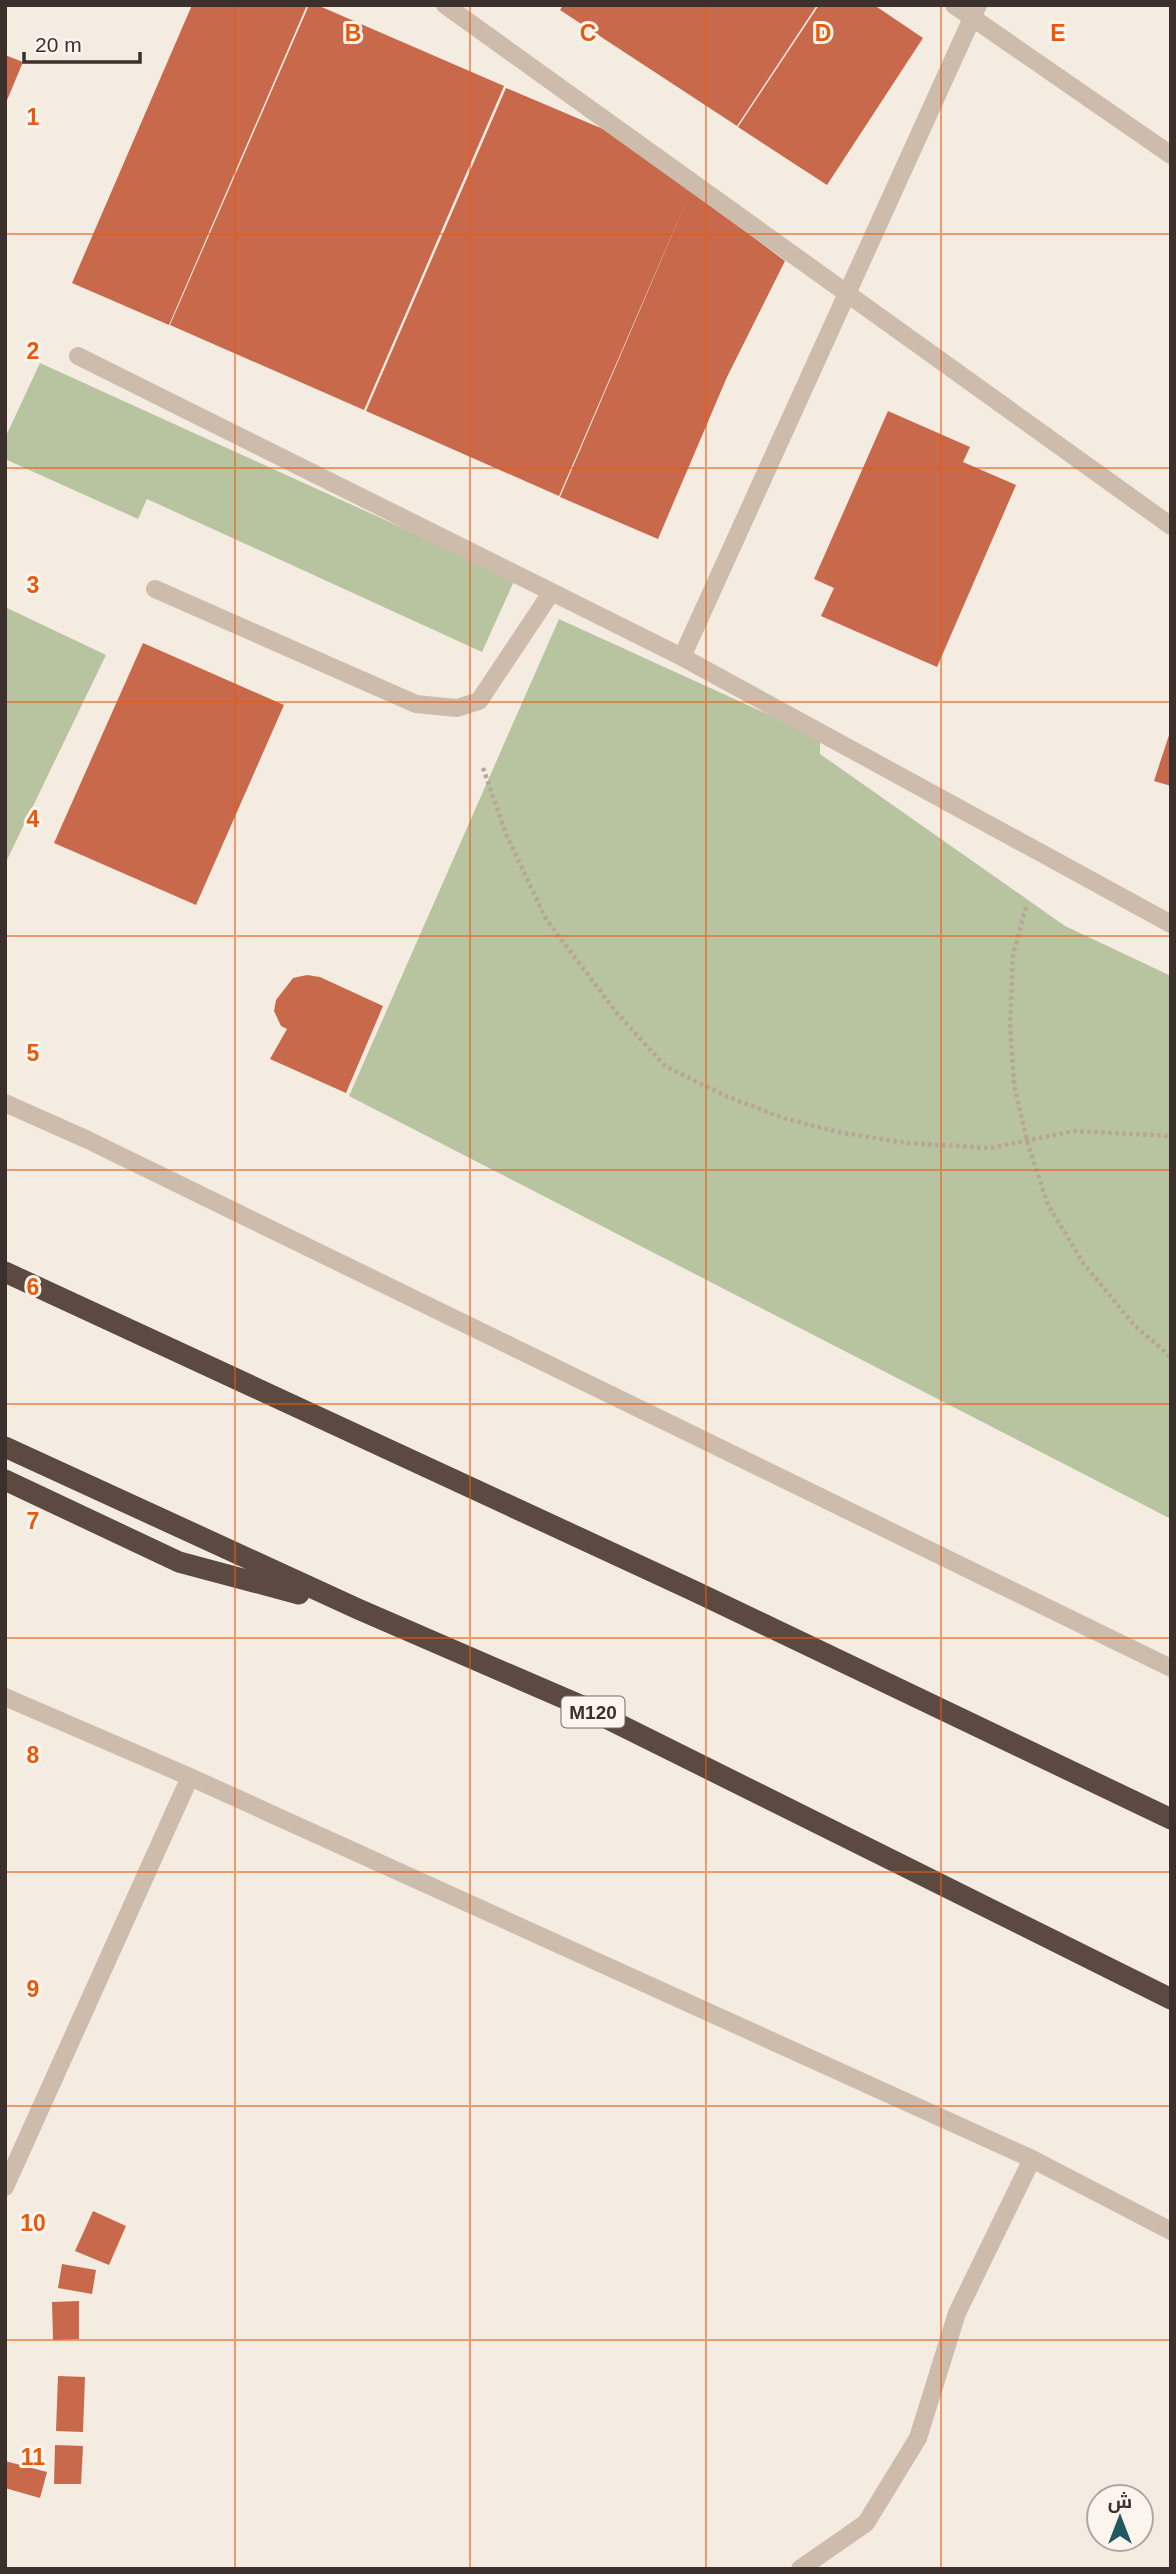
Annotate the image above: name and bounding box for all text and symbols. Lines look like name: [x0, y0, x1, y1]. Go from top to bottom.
text: B: [345, 20, 361, 46]
text: C: [580, 20, 596, 46]
text: D: [815, 20, 831, 46]
text: E: [1050, 20, 1066, 46]
scale bar: [24, 21, 140, 65]
text: 20 m: [35, 33, 82, 56]
text: 1: [27, 104, 40, 130]
text: 2: [27, 338, 39, 364]
text: 3: [27, 572, 39, 598]
text: 4: [27, 806, 40, 832]
text: 5: [27, 1040, 40, 1066]
text: 6: [27, 1274, 39, 1300]
text: 7: [27, 1508, 39, 1534]
road number: M120: [562, 1696, 624, 1728]
text: 8: [27, 1742, 40, 1768]
text: 9: [27, 1976, 39, 2002]
text: 10: [20, 2210, 46, 2236]
text: 11: [21, 2444, 45, 2470]
north arrow: [1085, 2483, 1155, 2553]
text: ش: [1108, 2491, 1132, 2513]

